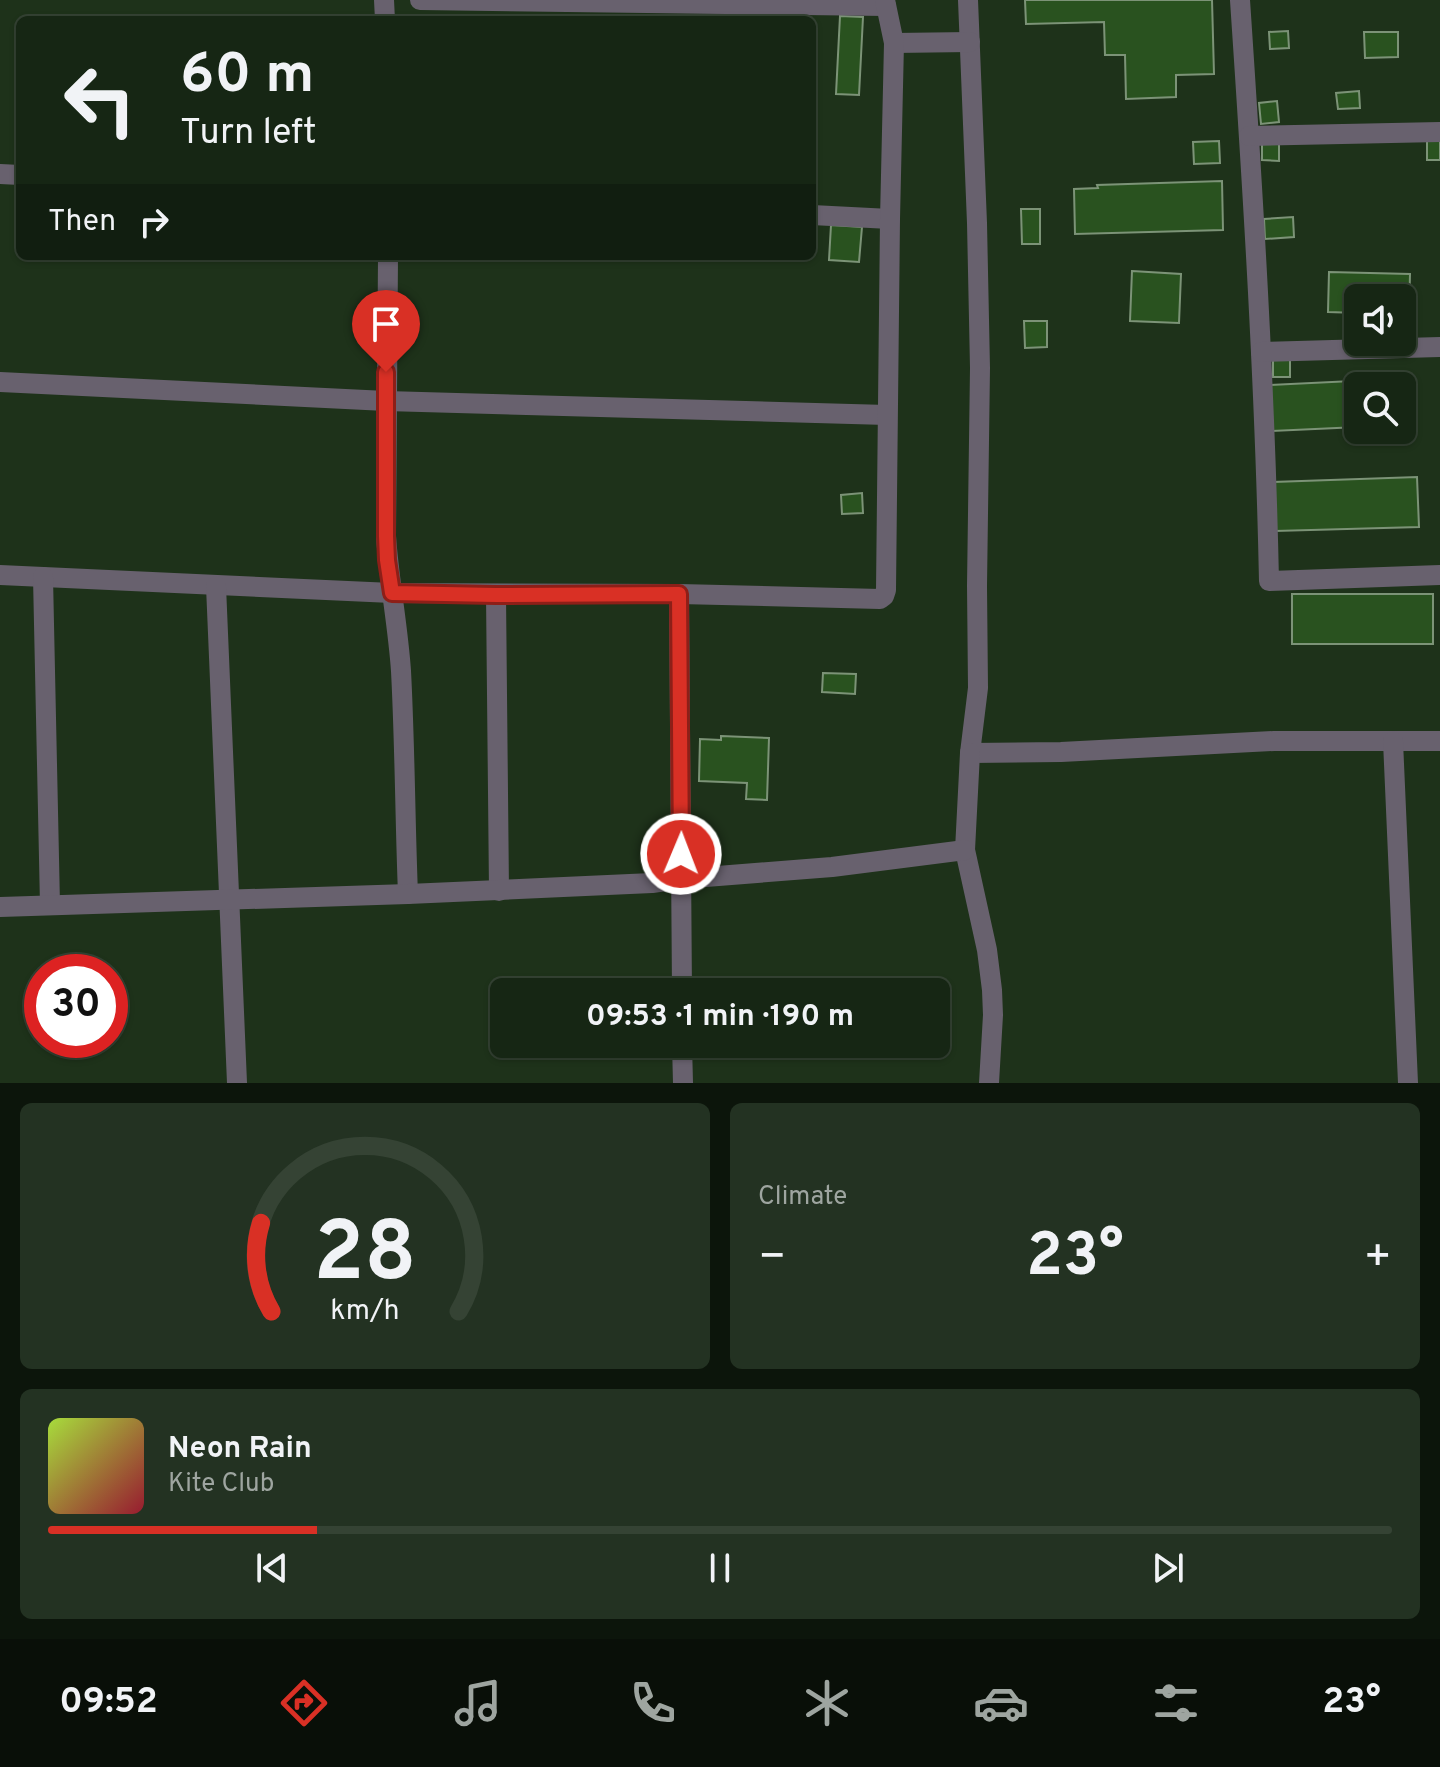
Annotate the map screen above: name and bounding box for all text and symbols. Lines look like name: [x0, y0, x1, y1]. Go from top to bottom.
text: 60 m: [180, 42, 314, 112]
icon: left: [48, 48, 152, 152]
text: Turn left: [180, 111, 317, 157]
icon: right: [132, 200, 176, 244]
text: Then: [48, 204, 116, 241]
map controls: [1344, 284, 1416, 444]
button: sound: [1344, 284, 1416, 356]
pin: [352, 290, 420, 372]
icon: arrive: [364, 302, 408, 346]
button: search: [1344, 372, 1416, 444]
position arrow: [639, 812, 723, 896]
speed limit sign: 30: [24, 954, 128, 1058]
text: 09:53 · 1 min · 190 m: [586, 999, 854, 1036]
text: Climate: [758, 1181, 847, 1214]
text: 28: [313, 1205, 417, 1310]
text: 23°: [1026, 1221, 1124, 1297]
text: −: [758, 1231, 786, 1287]
text: +: [1364, 1231, 1392, 1287]
text: km/h: [330, 1294, 400, 1330]
text: Neon Rain: [168, 1431, 312, 1468]
text: Kite Club: [168, 1468, 274, 1501]
icon: previous: [250, 1546, 294, 1590]
icon: pause: [698, 1546, 742, 1590]
icon: next: [1146, 1546, 1190, 1590]
icon: directions: [276, 1675, 332, 1731]
icon: music: [450, 1675, 506, 1731]
icon: phone: [625, 1675, 681, 1731]
icon: climate: [799, 1675, 855, 1731]
icon: car: [973, 1675, 1029, 1731]
icon: filters: [1148, 1675, 1204, 1731]
text: 09:52: [59, 1680, 158, 1726]
text: 23°: [1322, 1680, 1381, 1726]

